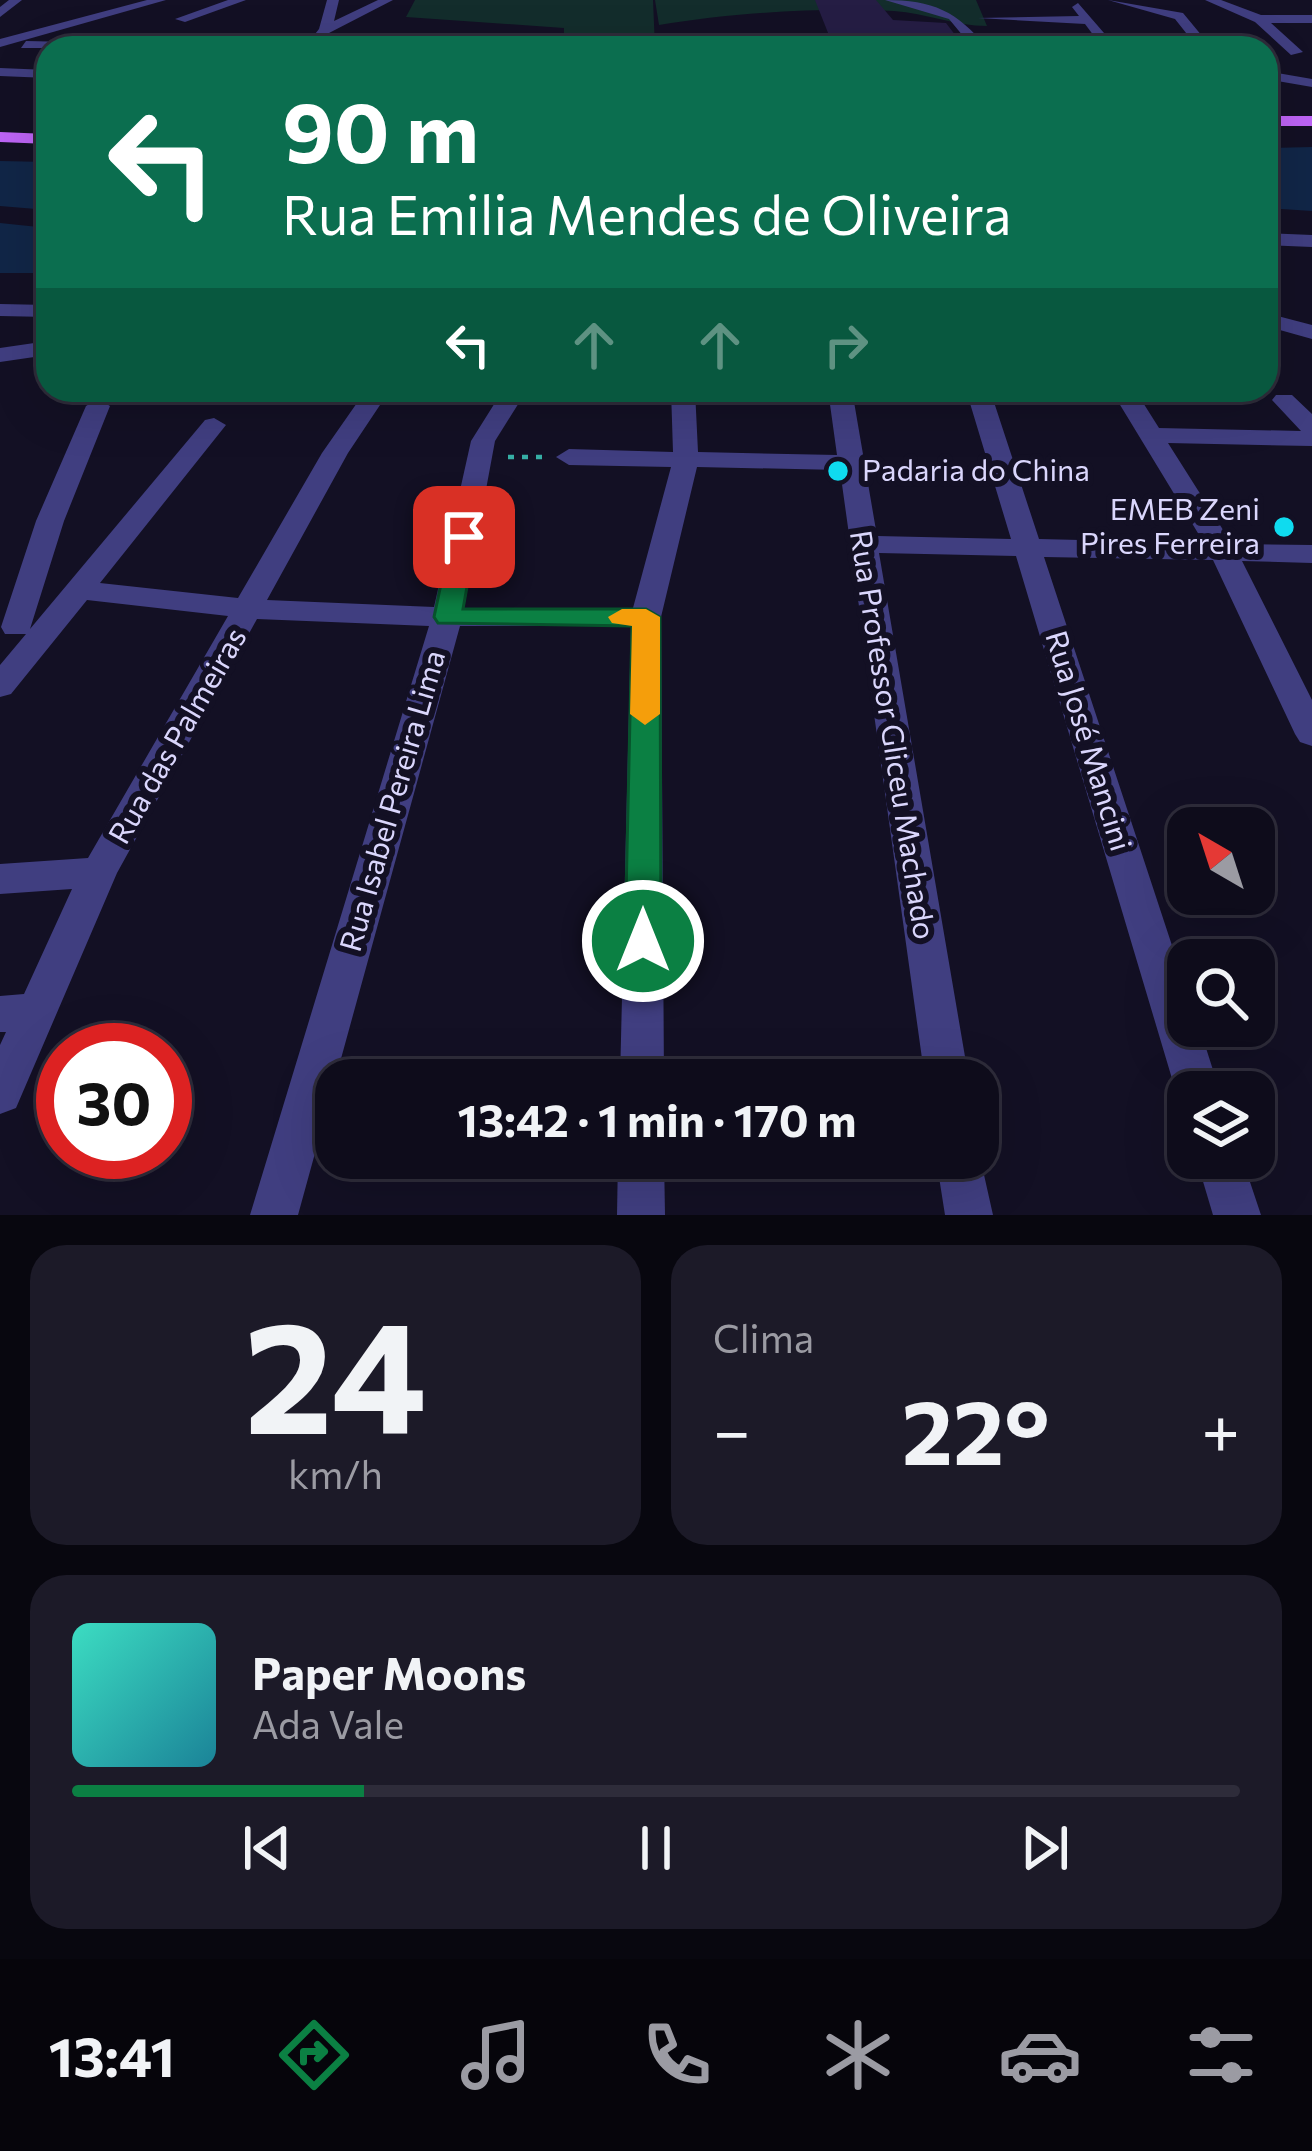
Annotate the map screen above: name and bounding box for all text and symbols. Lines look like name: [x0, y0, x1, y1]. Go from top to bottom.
text: 90 m: [282, 78, 479, 180]
icon: left: [84, 84, 240, 240]
text: Rua Emilia Mendes de Oliveira: [282, 180, 1012, 246]
icon: left: [435, 312, 501, 378]
icon: ahead: [561, 312, 627, 378]
icon: ahead: [687, 312, 753, 378]
icon: right: [813, 312, 879, 378]
place label: Padaria do China: [862, 450, 1090, 487]
marker: Padaria do China: [825, 458, 851, 484]
pin: [413, 486, 515, 588]
place label: EMEB Zeni Pires Ferreira: [1080, 489, 1260, 560]
icon: arrive: [431, 504, 497, 570]
marker: EMEB Zeni Pires Ferreira: [1271, 514, 1297, 540]
street label: Rua Professor Gliceu Machado: [844, 527, 945, 942]
street label: Rua das Palmeiras: [99, 620, 253, 849]
street label: Rua José Mancini: [1039, 626, 1141, 855]
street label: Rua Isabel Pereira Lima: [330, 645, 451, 955]
north arrow: [1167, 807, 1275, 915]
map controls: [1167, 807, 1275, 1179]
position arrow: [580, 878, 706, 1004]
button: search: [1167, 939, 1275, 1047]
speed limit sign: 30: [36, 1023, 192, 1179]
button: layers: [1167, 1071, 1275, 1179]
text: 13:42 · 1 min · 170 m: [458, 1091, 856, 1146]
text: 24: [244, 1275, 427, 1466]
text: Clima: [713, 1313, 814, 1361]
text: 22°: [902, 1373, 1050, 1484]
text: −: [713, 1388, 751, 1469]
text: +: [1201, 1388, 1240, 1469]
text: km/h: [288, 1449, 383, 1497]
text: Paper Moons: [252, 1644, 526, 1699]
text: Ada Vale: [252, 1699, 404, 1747]
icon: previous: [234, 1815, 300, 1881]
icon: pause: [623, 1815, 689, 1881]
icon: next: [1012, 1815, 1078, 1881]
icon: directions: [272, 2013, 356, 2097]
icon: music: [454, 2013, 538, 2097]
icon: phone: [635, 2013, 719, 2097]
icon: climate: [816, 2013, 900, 2097]
icon: car: [998, 2013, 1082, 2097]
icon: filters: [1179, 2013, 1263, 2097]
text: 13:41: [49, 2022, 175, 2088]

